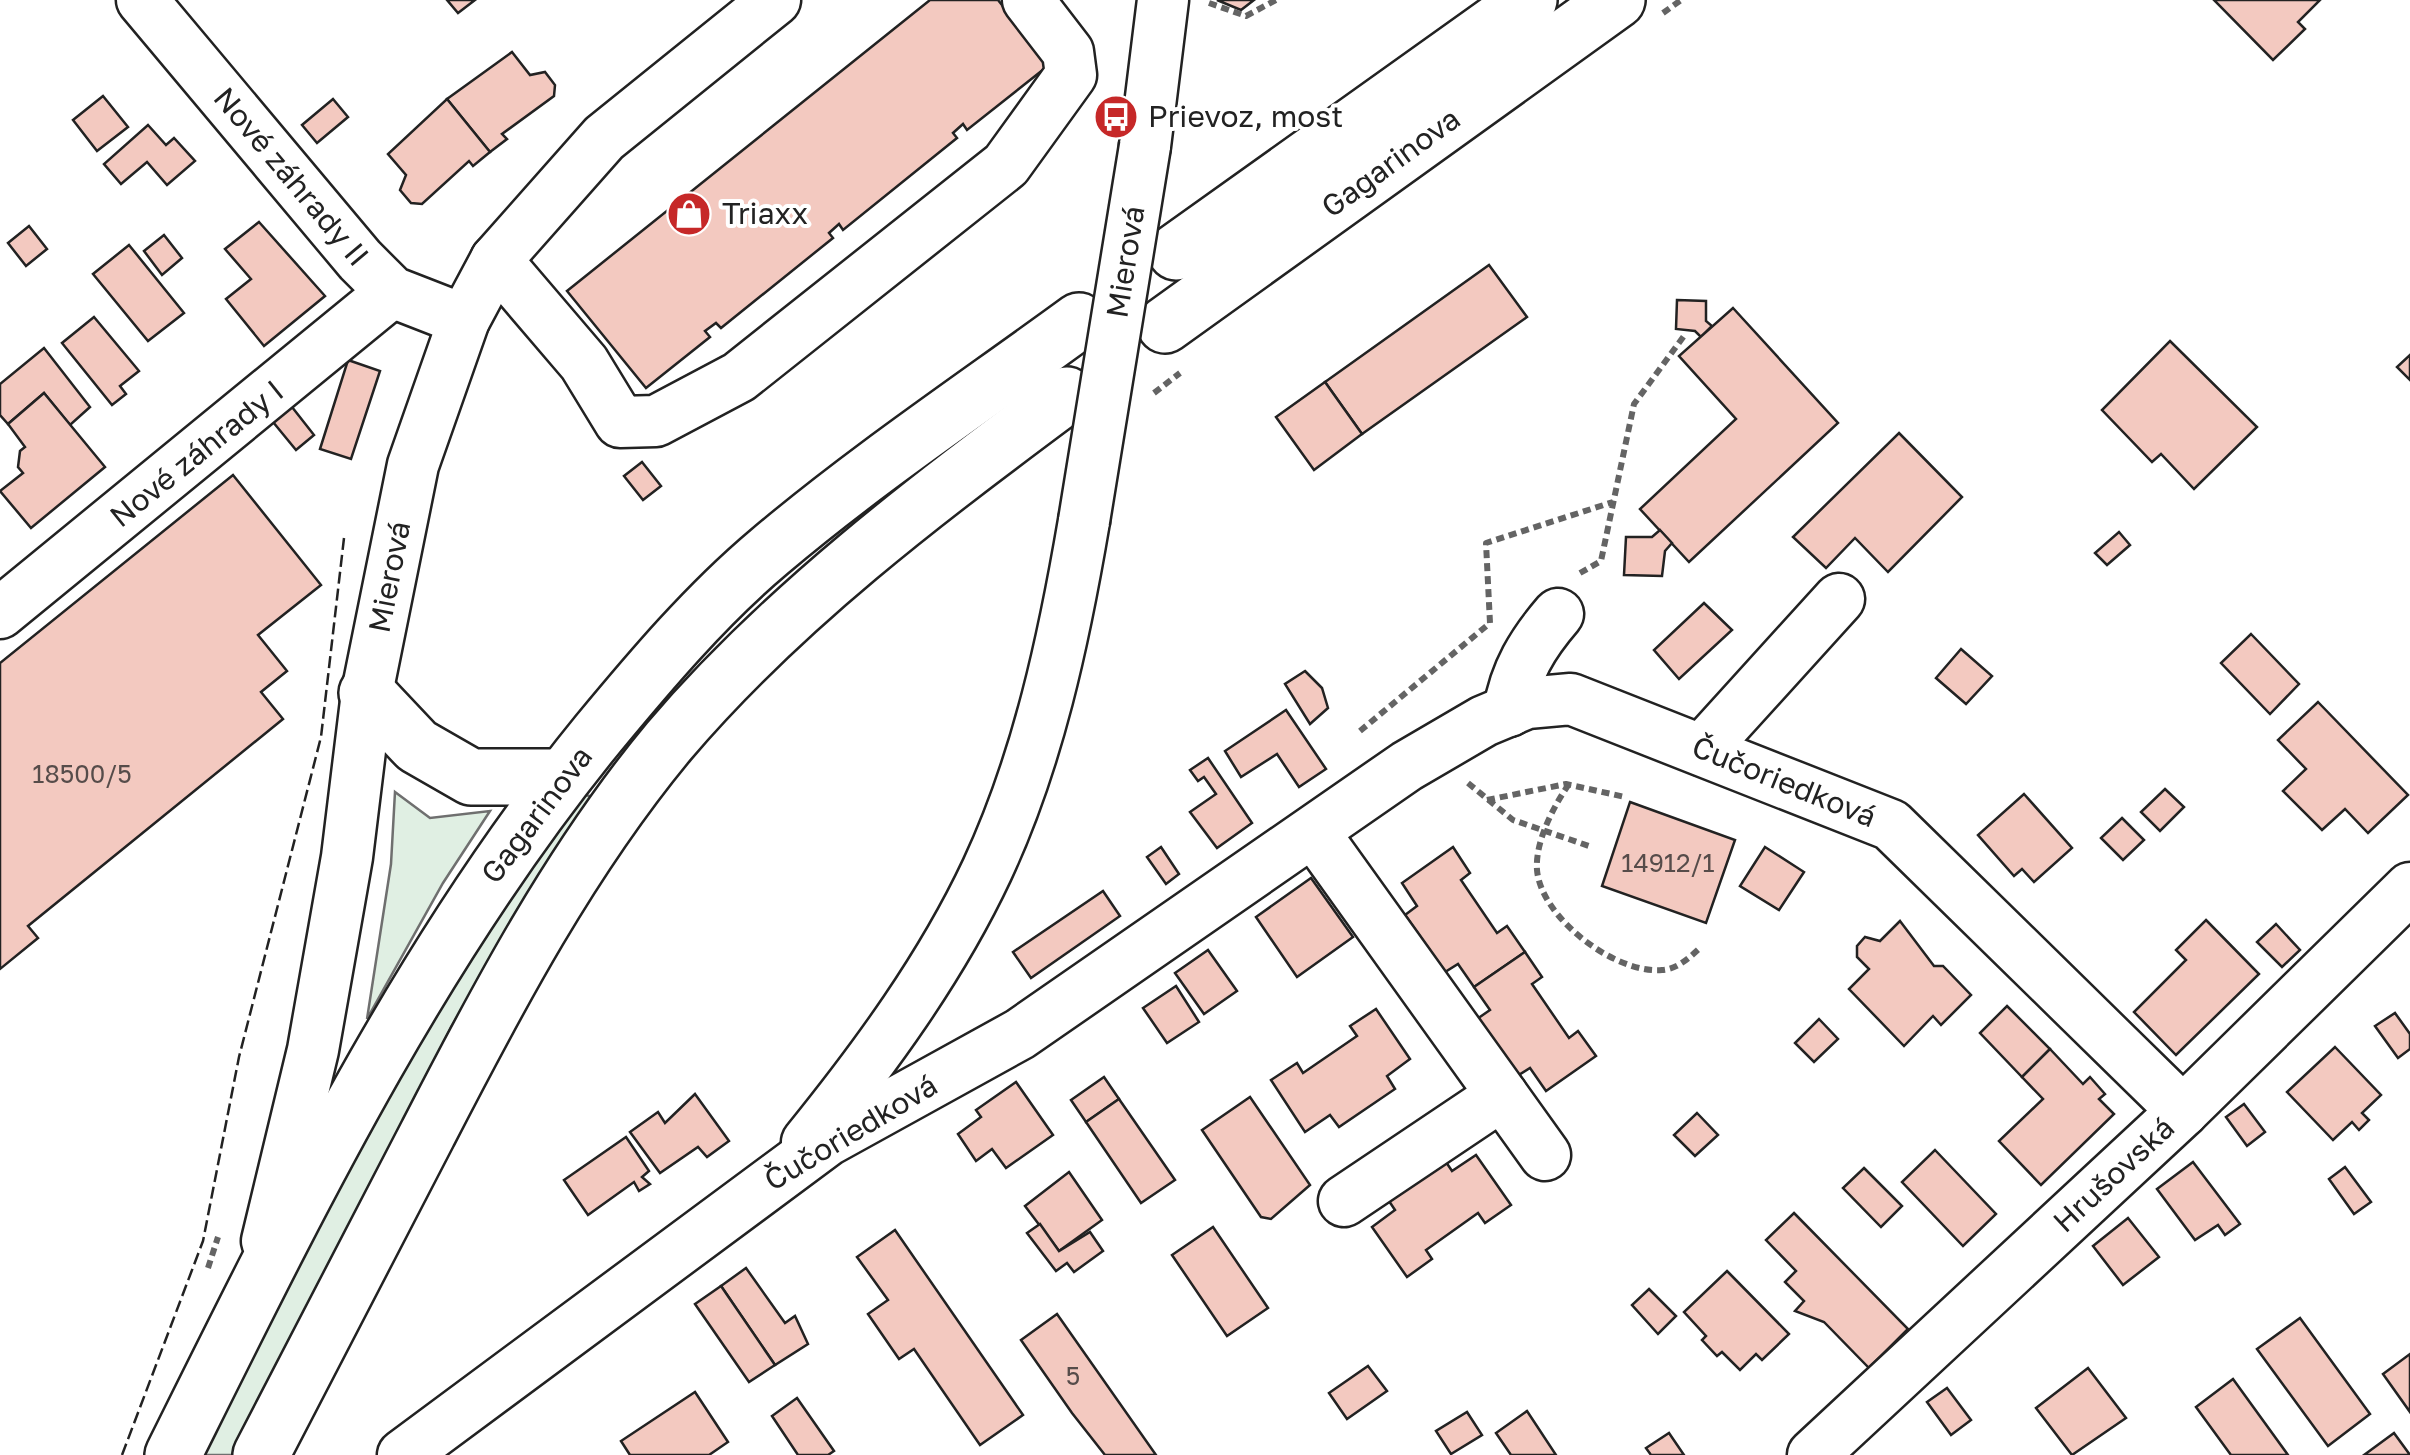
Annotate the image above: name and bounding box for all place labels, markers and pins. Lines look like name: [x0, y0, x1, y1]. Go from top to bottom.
bus stop icon: Prievoz, most: [1093, 94, 1139, 140]
place label: Prievoz, most: [1148, 98, 1343, 134]
shop icon: Triaxx: [666, 191, 712, 237]
place label: Triaxx: [722, 195, 808, 231]

